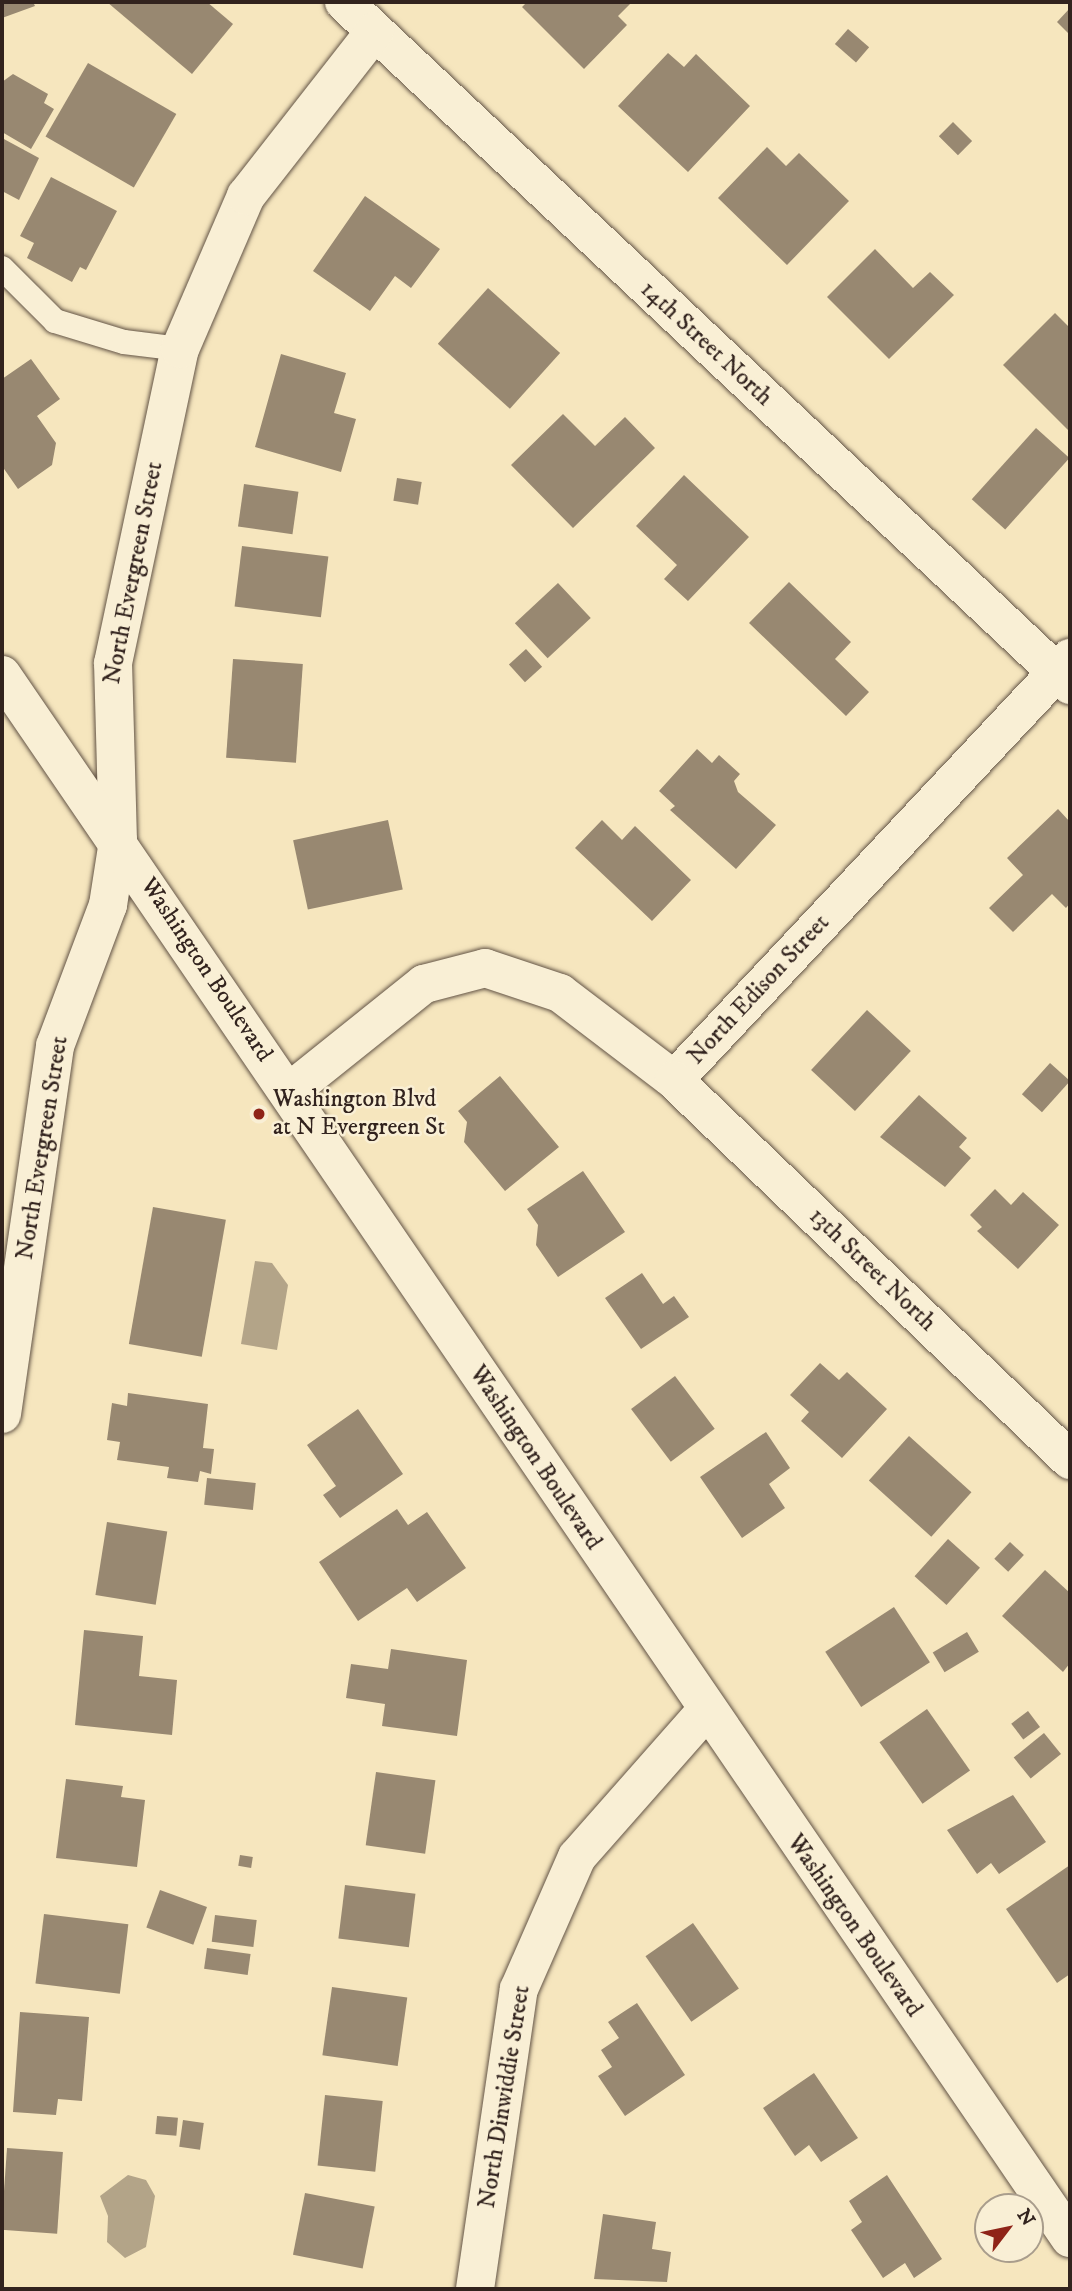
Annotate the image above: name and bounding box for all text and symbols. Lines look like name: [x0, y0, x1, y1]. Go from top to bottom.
street label: 14th Street North: [634, 276, 778, 412]
street label: North Evergreen Street: [98, 459, 170, 687]
street label: Washington Boulevard: [134, 872, 278, 1068]
street label: North Edison Street: [682, 909, 836, 1071]
street label: North Evergreen Street: [11, 1034, 75, 1262]
place label: Washington Blvd at N Evergreen St: [273, 1086, 445, 1142]
marker: Washington Blvd at N Evergreen St: [251, 1106, 267, 1122]
street label: 13th Street North: [803, 1202, 941, 1338]
street label: Washington Boulevard: [463, 1360, 607, 1556]
street label: Washington Boulevard: [780, 1829, 928, 2023]
street label: North Dinwiddie Street: [473, 1984, 537, 2210]
north arrow: [974, 2193, 1044, 2263]
text: N: [1012, 2205, 1039, 2230]

